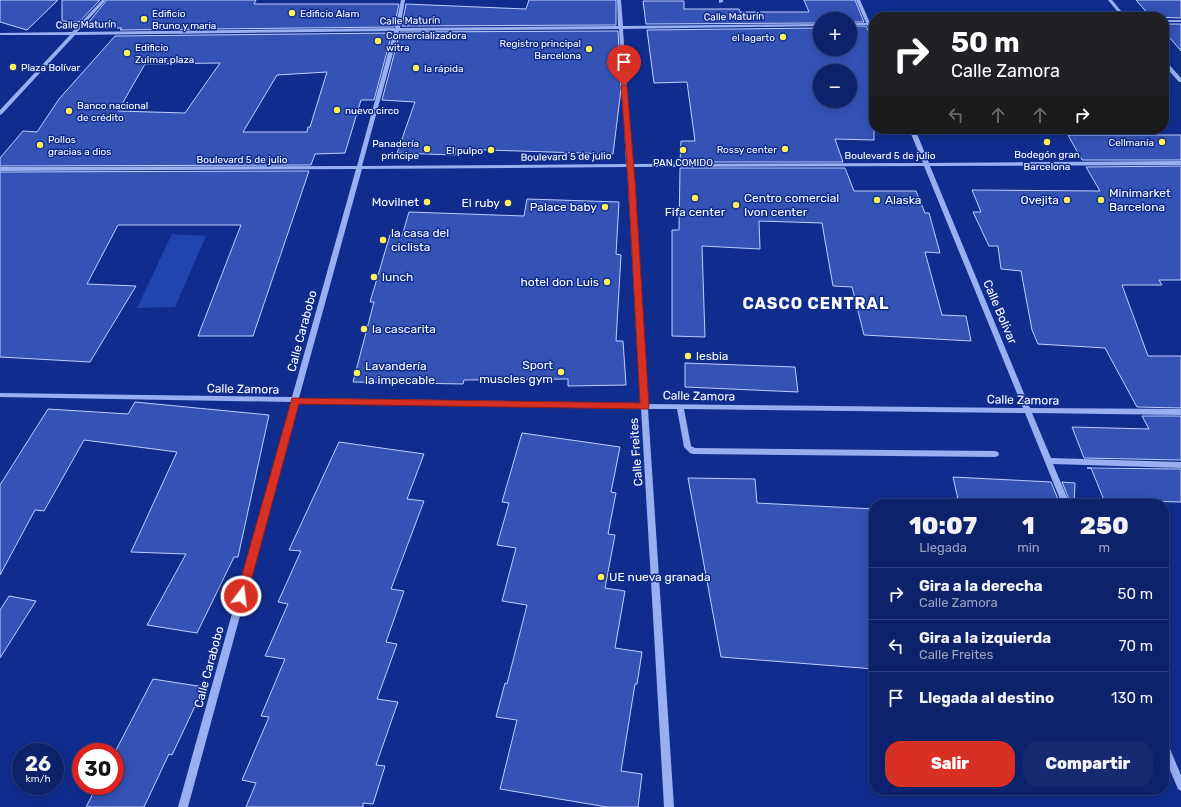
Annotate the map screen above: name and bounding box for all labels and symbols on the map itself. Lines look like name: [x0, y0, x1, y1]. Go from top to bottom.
place label: Edificio Bruno y maria: [152, 8, 216, 32]
marker: Edificio Alam: [287, 8, 297, 18]
place label: Edificio Alam: [300, 8, 359, 20]
street label: Calle Maturín: [704, 10, 764, 24]
marker: Edificio Bruno y maria: [139, 14, 149, 24]
street label: Calle Maturín: [380, 14, 440, 28]
street label: Calle Maturín: [56, 18, 116, 32]
place label: Comercializadora witra: [386, 30, 466, 54]
place label: el lagarto: [732, 32, 775, 44]
marker: el lagarto: [778, 32, 788, 42]
marker: Comercializadora witra: [373, 36, 383, 46]
place label: Registro principal Barcelona: [500, 38, 581, 62]
place label: Edificio Zulmar plaza: [135, 42, 194, 66]
marker: Registro principal Barcelona: [584, 44, 594, 54]
pin: [607, 45, 641, 86]
marker: Edificio Zulmar plaza: [122, 48, 132, 58]
marker: Plaza Bolívar: [8, 62, 18, 72]
place label: Plaza Bolívar: [21, 62, 81, 74]
marker: la rápida: [411, 63, 421, 73]
place label: la rápida: [424, 63, 464, 75]
place label: Banco nacional de crédito: [77, 100, 148, 124]
marker: nuevo circo: [332, 105, 342, 115]
place label: nuevo circo: [345, 105, 399, 117]
marker: Banco nacional de crédito: [64, 106, 74, 116]
place label: Pollos gracias a dios: [48, 134, 111, 158]
marker: Bodegón gran Barcelona: [1042, 137, 1052, 147]
place label: Cellmanía: [1108, 137, 1154, 149]
marker: Cellmanía: [1157, 137, 1167, 147]
place label: Panadería principe: [372, 138, 419, 162]
marker: Pollos gracias a dios: [35, 140, 45, 150]
marker: Panadería principe: [422, 144, 432, 154]
place label: Rossy center: [717, 144, 777, 156]
marker: Rossy center: [780, 144, 790, 154]
place label: El pulpo: [446, 145, 483, 157]
marker: El pulpo: [486, 145, 496, 155]
marker: PAN COMIDO: [678, 145, 688, 155]
place label: Bodegón gran Barcelona: [1014, 149, 1080, 173]
street label: Boulevard 5 de julio: [521, 150, 612, 164]
street label: Boulevard 5 de julio: [845, 150, 936, 162]
street label: Boulevard 5 de julio: [197, 154, 288, 166]
place label: PAN COMIDO: [653, 157, 713, 169]
place label: Minimarket Barcelona: [1109, 186, 1171, 214]
place label: Centro comercial Ivon center: [744, 191, 839, 219]
marker: Fifa center: [690, 193, 700, 203]
place label: Alaska: [885, 193, 921, 207]
place label: Ovejita: [1020, 193, 1059, 207]
place label: Movilnet: [372, 195, 419, 209]
marker: Alaska: [872, 195, 882, 205]
marker: Ovejita: [1062, 195, 1072, 205]
marker: Minimarket Barcelona: [1096, 195, 1106, 205]
place label: El ruby: [462, 196, 500, 210]
marker: Movilnet: [422, 197, 432, 207]
marker: El ruby: [503, 198, 513, 208]
place label: Palace baby: [530, 200, 597, 214]
marker: Centro comercial Ivon center: [731, 200, 741, 210]
marker: Palace baby: [600, 202, 610, 212]
place label: Fifa center: [665, 205, 726, 219]
place label: la casa del ciclista: [391, 226, 449, 254]
marker: la casa del ciclista: [378, 235, 388, 245]
place label: lunch: [382, 270, 413, 284]
marker: lunch: [369, 272, 379, 282]
place label: hotel don Luis: [521, 275, 599, 289]
marker: hotel don Luis: [602, 277, 612, 287]
street label: Calle Bolívar: [980, 278, 1020, 347]
street label: Calle Carabobo: [284, 289, 320, 373]
district label: CASCO CENTRAL: [742, 294, 890, 313]
place label: la cascarita: [372, 322, 436, 336]
marker: la cascarita: [359, 324, 369, 334]
place label: lesbia: [696, 349, 728, 363]
marker: lesbia: [683, 351, 693, 361]
place label: Sport muscles gym: [479, 358, 553, 386]
place label: Lavandería la impecable: [365, 359, 435, 387]
marker: Sport muscles gym: [556, 367, 566, 377]
marker: Lavandería la impecable: [352, 368, 362, 378]
street label: Calle Zamora: [207, 381, 279, 397]
street label: Calle Zamora: [663, 388, 735, 404]
street label: Calle Zamora: [987, 392, 1059, 408]
street label: Calle Freites: [627, 417, 645, 487]
place label: UE nueva granada: [609, 570, 711, 584]
marker: UE nueva granada: [596, 572, 606, 582]
position arrow: [220, 575, 262, 617]
street label: Calle Carabobo: [191, 625, 227, 709]
speed limit sign: 30: [72, 743, 124, 795]

